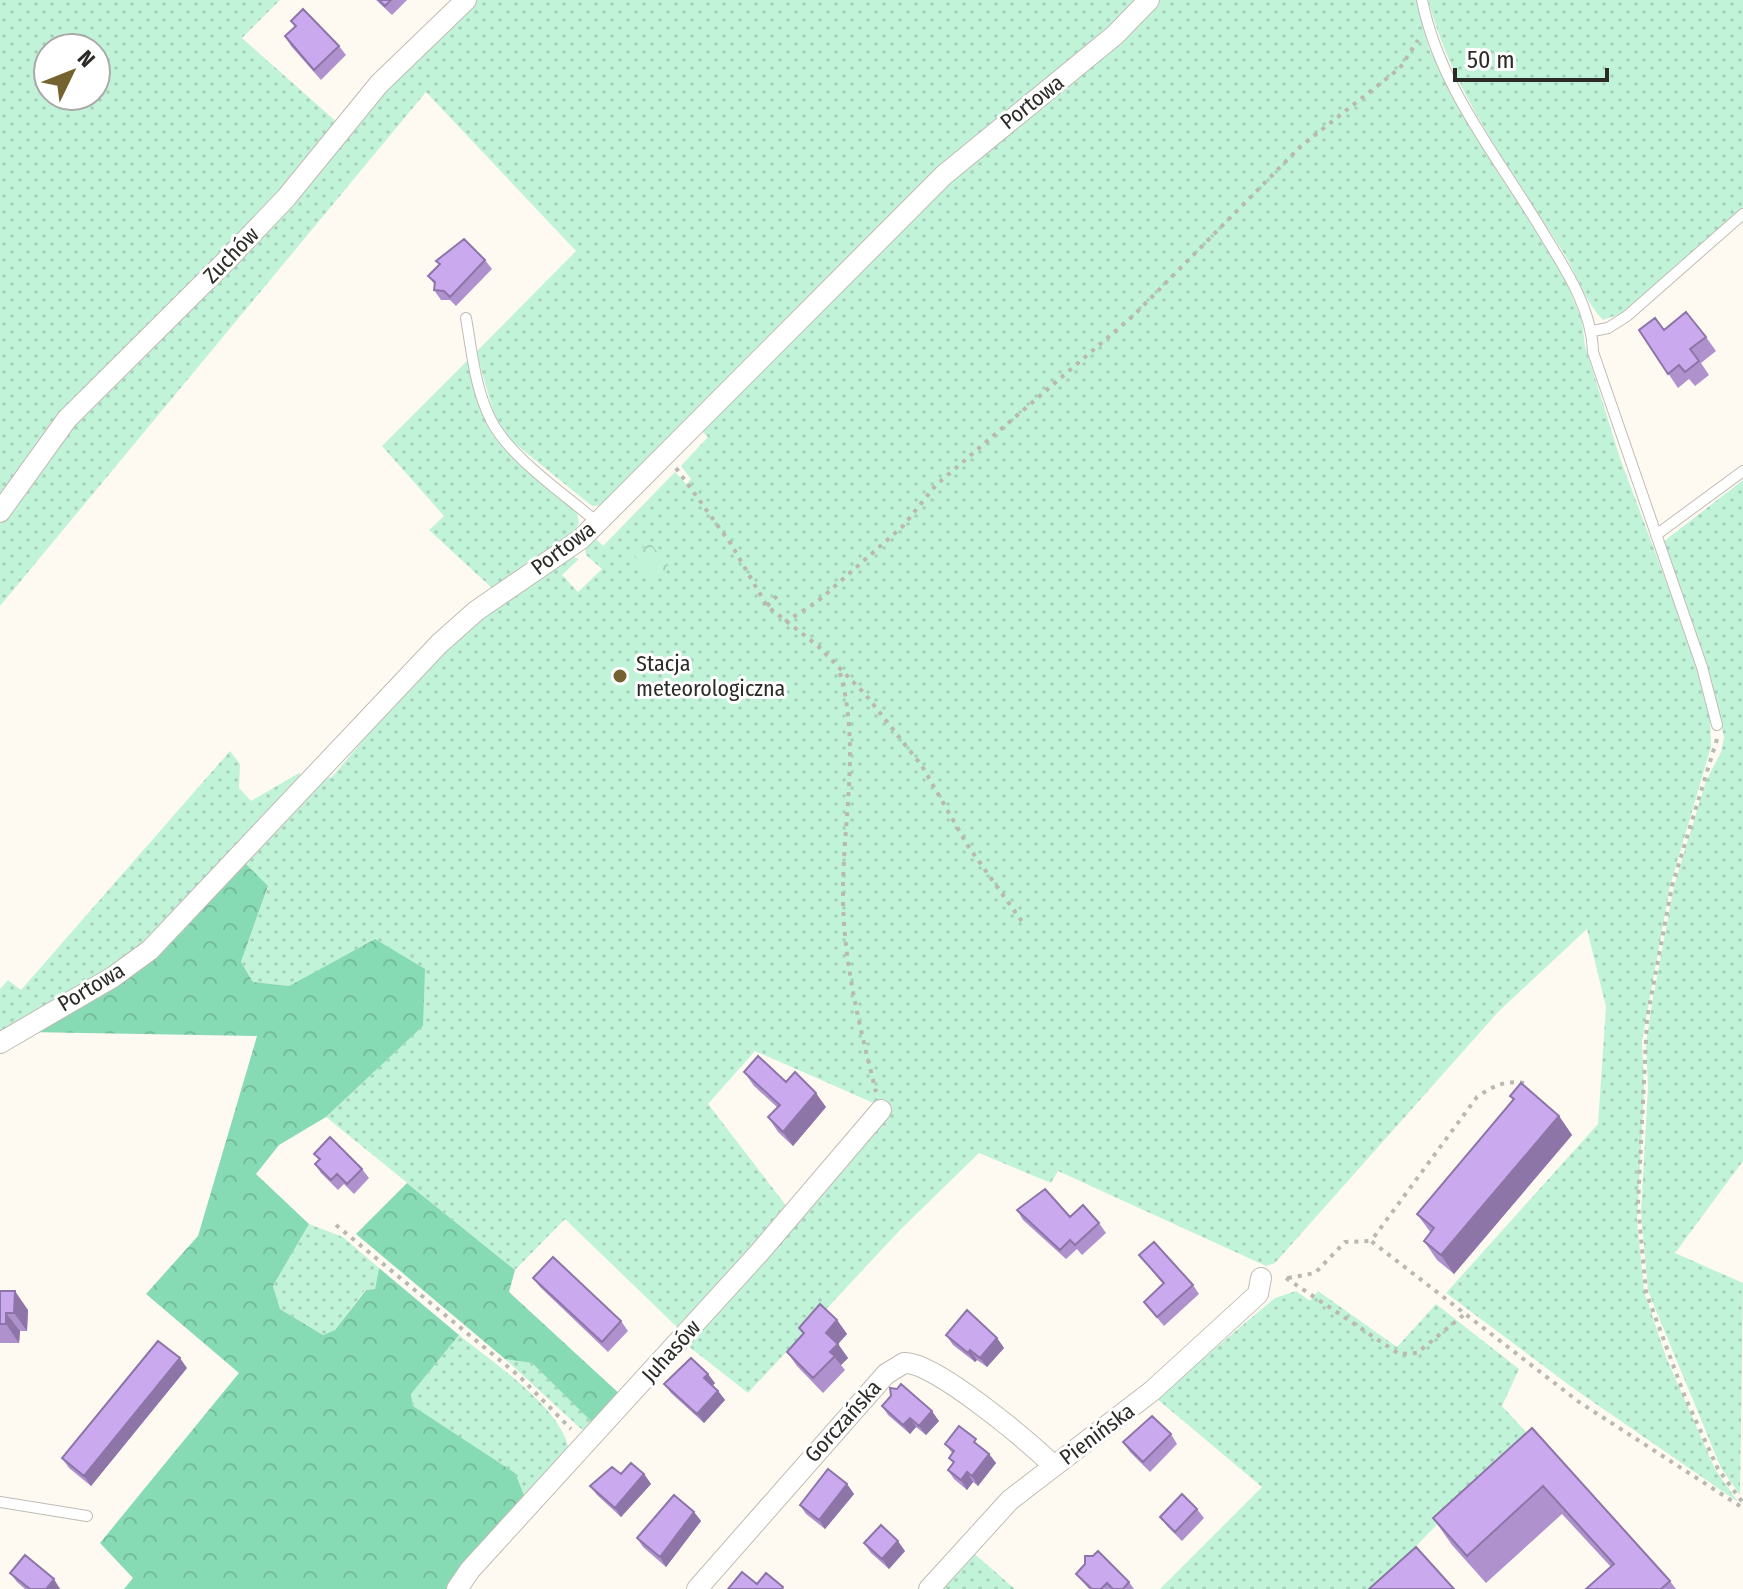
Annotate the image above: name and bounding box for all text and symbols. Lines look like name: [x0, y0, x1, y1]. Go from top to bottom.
north arrow: [32, 32, 112, 112]
scale bar: [1455, 32, 1607, 82]
text: N: [72, 45, 101, 73]
text: 50 m: [1467, 46, 1515, 74]
street label: Portowa: [995, 69, 1069, 135]
street label: Zuchów: [198, 221, 264, 289]
street label: Portowa: [526, 515, 600, 581]
place label: Stacja meteorologiczna: [636, 650, 785, 702]
marker: Stacja meteorologiczna: [611, 667, 629, 685]
street label: Portowa: [53, 957, 129, 1017]
street label: Juhasów: [636, 1314, 706, 1388]
street label: Gorczańska: [799, 1374, 887, 1468]
street label: Pienińska: [1054, 1397, 1140, 1471]

